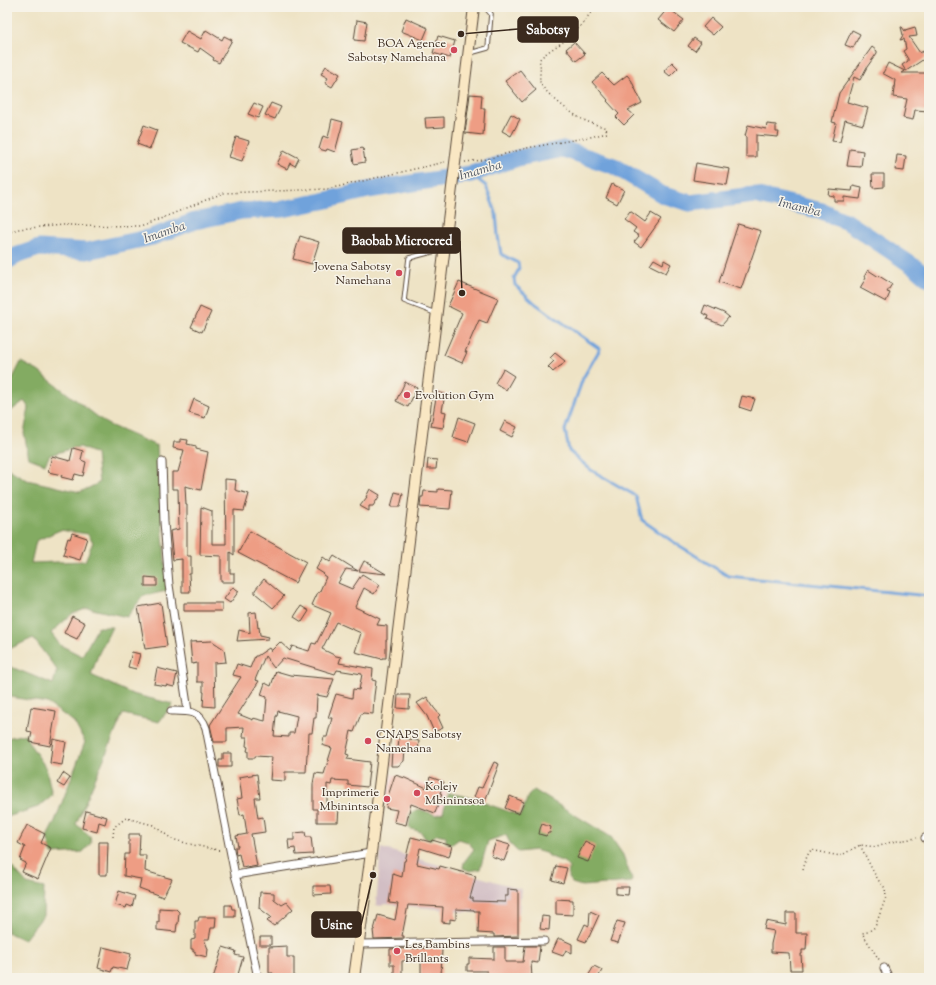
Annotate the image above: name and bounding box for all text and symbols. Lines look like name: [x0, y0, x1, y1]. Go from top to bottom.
callout: Sabotsy: [518, 17, 578, 42]
text: Sabotsy: [526, 22, 570, 40]
place label: BOA Agence Sabotsy Namehana: [347, 35, 446, 67]
marker: BOA Agence Sabotsy Namehana: [449, 45, 459, 55]
water label: Imamba: [457, 156, 504, 186]
water label: Imamba: [776, 194, 823, 222]
water label: Imamba: [141, 217, 188, 248]
callout: Baobab Microcred: [343, 228, 460, 253]
text: Baobab Microcred: [351, 233, 453, 251]
place label: Jovena Sabotsy Namehana: [313, 258, 391, 290]
marker: Jovena Sabotsy Namehana: [394, 268, 404, 278]
place label: Evolution Gym: [415, 387, 494, 405]
marker: Evolution Gym: [402, 390, 412, 400]
place label: CNAPS Sabotsy Namehana: [376, 726, 462, 758]
marker: CNAPS Sabotsy Namehana: [363, 736, 373, 746]
place label: Kolejy Mbinintsoa: [425, 778, 485, 810]
place label: Imprimerie Mbinintsoa: [319, 784, 379, 816]
marker: Kolejy Mbinintsoa: [412, 788, 422, 798]
marker: Imprimerie Mbinintsoa: [382, 794, 392, 804]
callout: Usine: [312, 912, 361, 937]
text: Usine: [319, 917, 353, 935]
place label: Les Bambins Brillants: [405, 936, 470, 968]
marker: Les Bambins Brillants: [392, 946, 402, 956]

